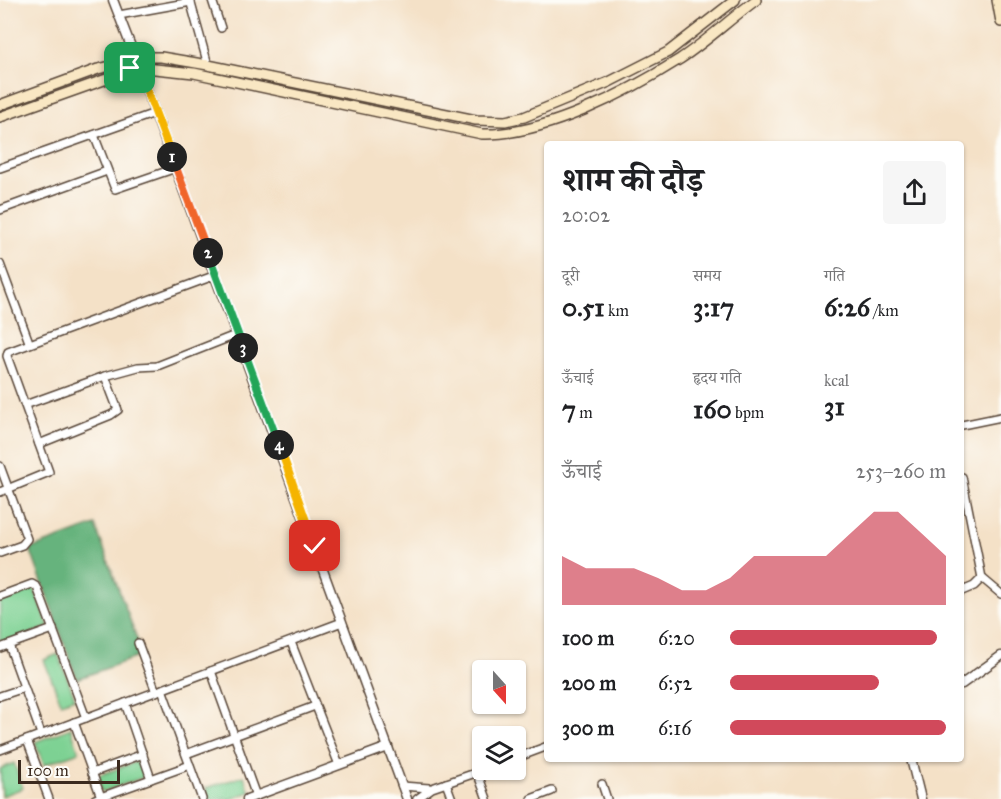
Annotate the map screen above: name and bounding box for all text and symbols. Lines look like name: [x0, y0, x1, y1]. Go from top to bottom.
pin: [104, 42, 155, 93]
icon: arrive: [113, 51, 146, 84]
pin: 1: [157, 142, 187, 172]
text: 1: [169, 147, 175, 166]
text: शाम की दौड़: [562, 160, 703, 200]
button: share: [883, 161, 946, 224]
text: 20:02: [562, 203, 610, 227]
pin: 2: [193, 238, 223, 268]
text: 2: [204, 243, 212, 262]
text: दूरी: [562, 266, 579, 285]
text: समय: [693, 266, 721, 285]
text: गति: [824, 266, 845, 285]
text: 0.51: [562, 291, 605, 323]
text: 3:17: [693, 291, 734, 323]
text: 6:26: [824, 291, 870, 323]
text: km: [605, 301, 629, 320]
text: /km: [870, 301, 899, 320]
pin: 3: [228, 333, 258, 363]
text: 3: [240, 338, 246, 357]
text: ऊँचाई: [562, 368, 594, 387]
text: हृदय गति: [693, 368, 741, 387]
text: kcal: [824, 371, 849, 390]
text: 31: [824, 390, 845, 422]
text: 7: [562, 393, 576, 425]
text: 160: [693, 393, 732, 425]
text: m: [576, 403, 593, 422]
text: bpm: [732, 403, 764, 422]
pin: 4: [264, 430, 294, 460]
text: 4: [275, 435, 283, 454]
text: ऊँचाई: [562, 459, 601, 483]
text: 253–260 m: [856, 459, 946, 483]
pin: [289, 520, 340, 571]
icon: check: [298, 529, 331, 562]
text: 100 m: [562, 626, 614, 650]
text: 6:20: [658, 626, 695, 650]
north arrow: [472, 660, 526, 714]
map controls: [472, 660, 526, 780]
text: 200 m: [562, 671, 616, 695]
text: 6:52: [658, 671, 692, 695]
text: 300 m: [562, 716, 614, 740]
text: 6:16: [658, 716, 691, 740]
button: layers: [472, 726, 526, 780]
scale bar: [18, 757, 120, 784]
text: 100 m: [27, 761, 69, 780]

